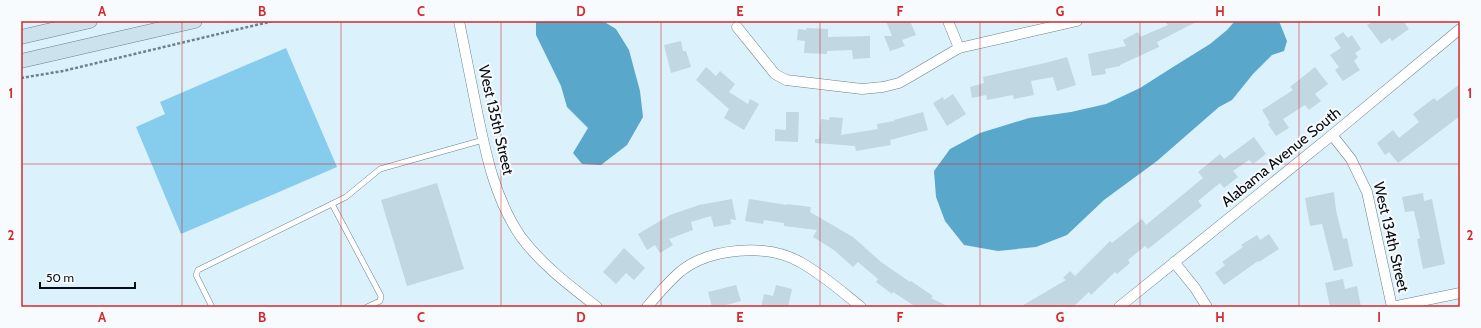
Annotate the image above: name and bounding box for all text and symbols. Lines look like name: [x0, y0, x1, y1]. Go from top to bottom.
text: A: [98, 3, 107, 19]
text: B: [258, 3, 266, 19]
text: C: [417, 3, 425, 19]
text: D: [576, 3, 586, 19]
text: E: [736, 3, 744, 19]
text: F: [897, 3, 904, 19]
text: G: [1056, 3, 1065, 19]
text: H: [1215, 3, 1225, 19]
text: I: [1377, 3, 1381, 19]
street label: West 135th Street: [475, 63, 517, 177]
text: 1: [9, 85, 13, 101]
text: 1: [1468, 85, 1472, 101]
street label: Alabama Avenue South: [1218, 103, 1344, 211]
street label: West 134th Street: [1370, 180, 1412, 294]
text: 2: [8, 227, 15, 243]
text: 2: [1467, 227, 1474, 243]
scale bar: [40, 264, 135, 290]
text: 50 m: [46, 270, 74, 285]
text: A: [98, 309, 107, 325]
text: B: [258, 309, 266, 325]
text: C: [417, 309, 425, 325]
text: D: [576, 309, 586, 325]
text: E: [736, 309, 744, 325]
text: F: [897, 309, 904, 325]
text: G: [1056, 309, 1065, 325]
text: H: [1215, 309, 1225, 325]
text: I: [1377, 309, 1381, 325]

